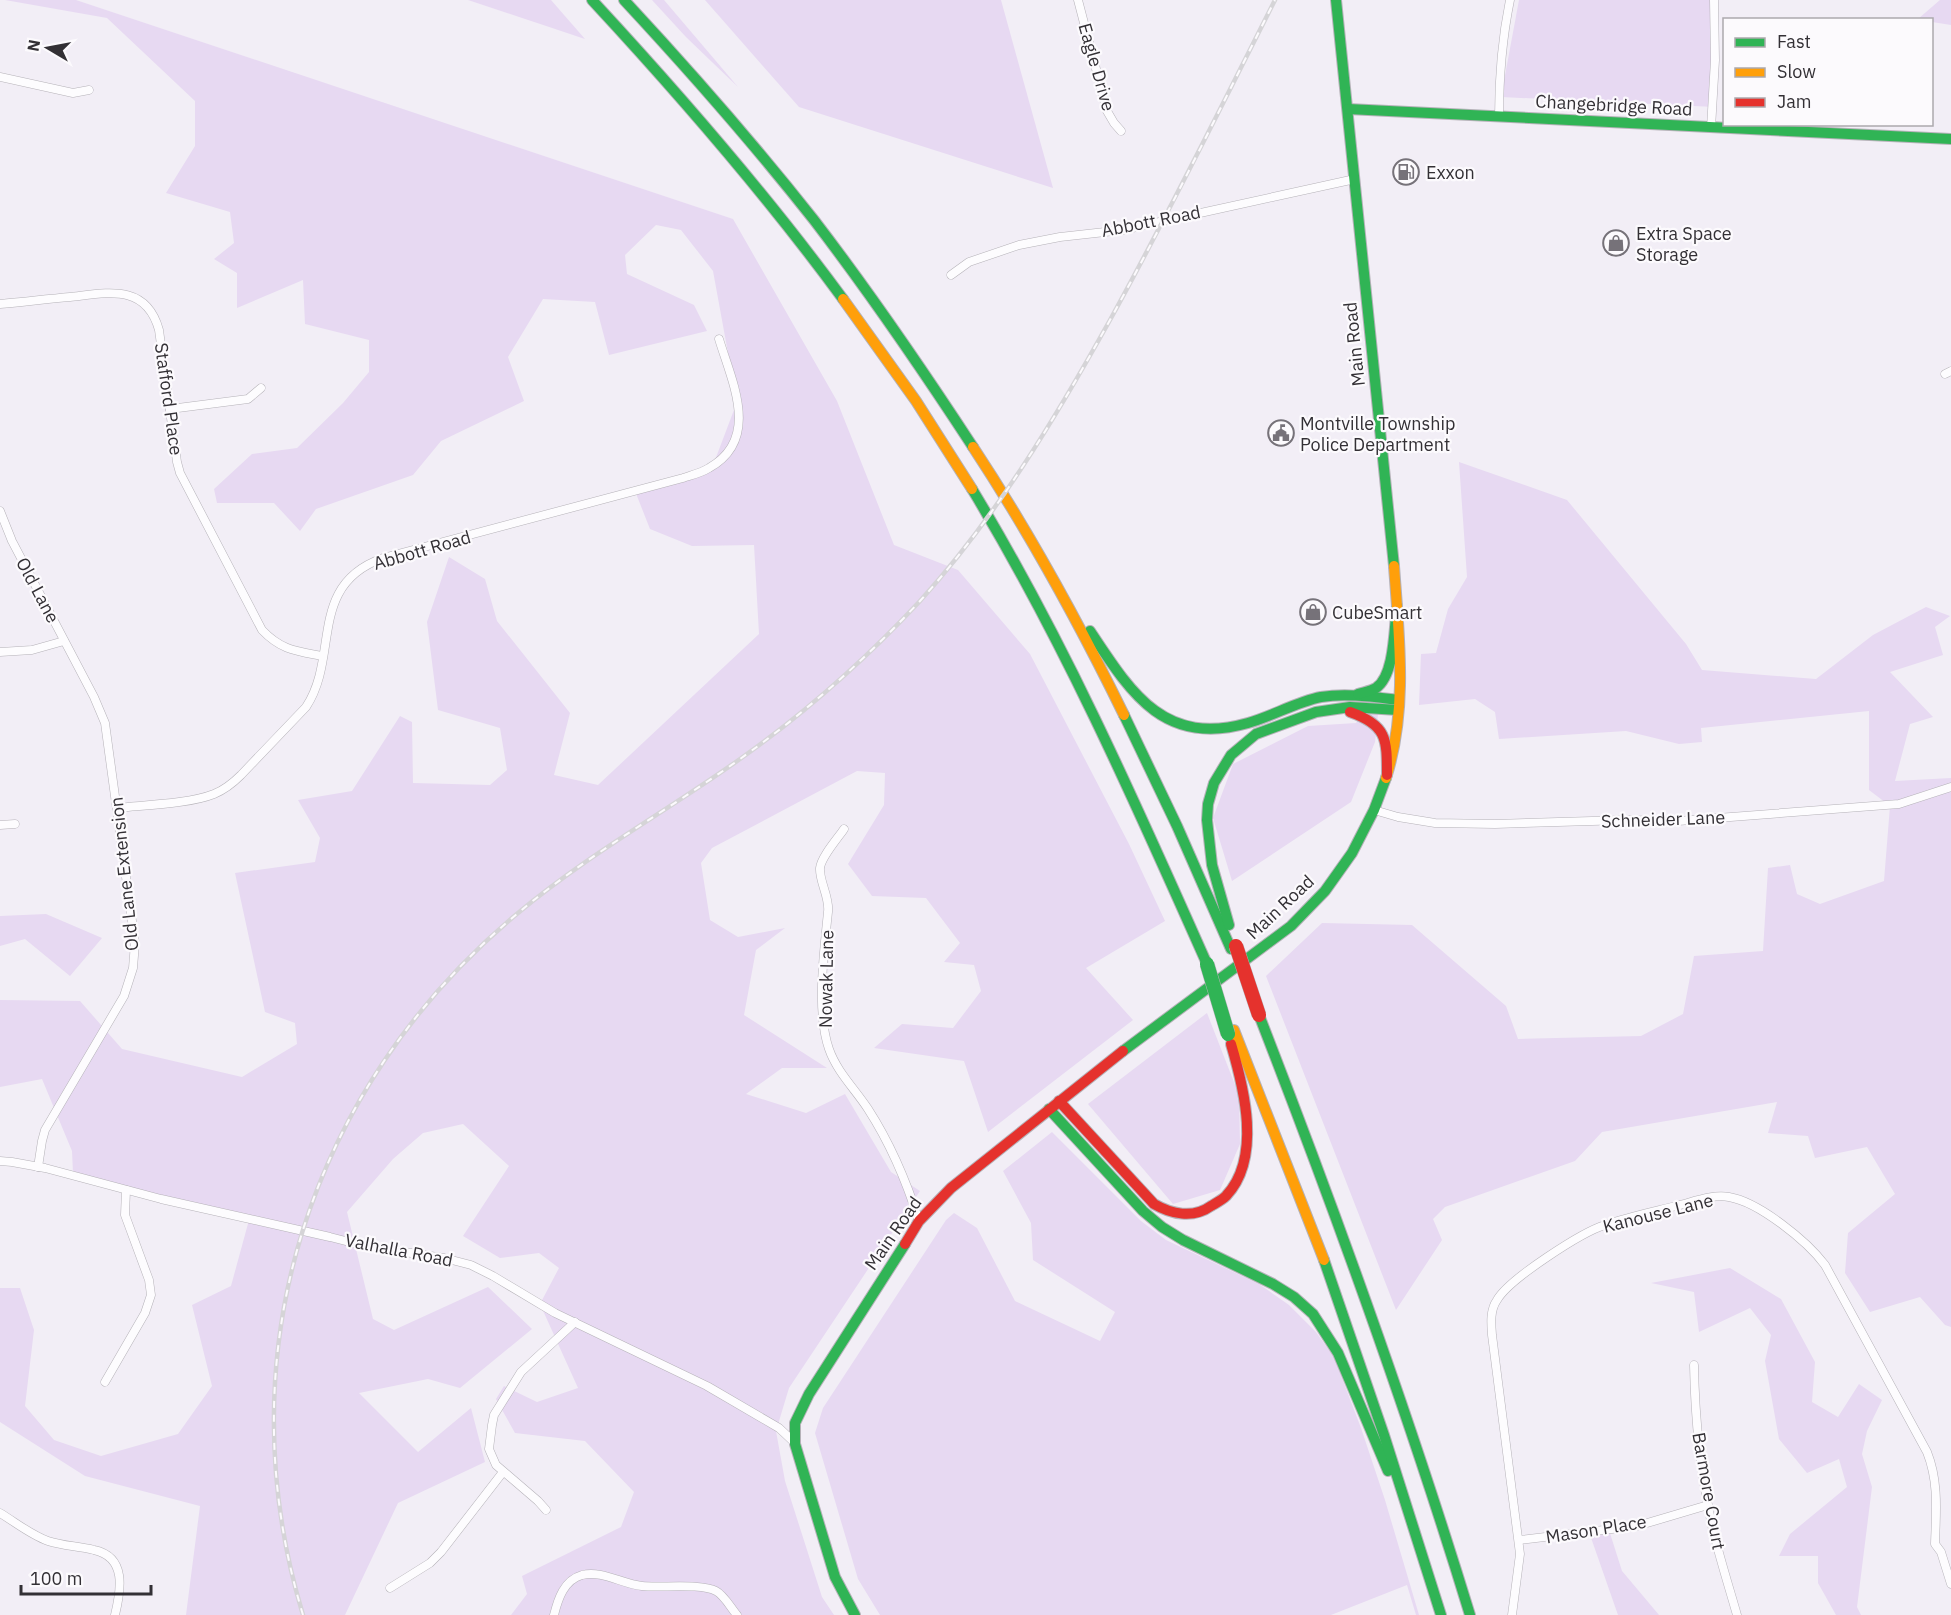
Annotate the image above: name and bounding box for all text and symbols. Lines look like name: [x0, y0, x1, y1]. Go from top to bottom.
north arrow: [18, 18, 78, 78]
legend: [1723, 18, 1933, 126]
street label: Eagle Drive: [1073, 20, 1121, 114]
text: Fast: [1777, 30, 1811, 53]
text: N: [22, 38, 44, 53]
text: Slow: [1777, 60, 1816, 83]
street label: Changebridge Road: [1535, 89, 1693, 121]
text: Jam: [1777, 90, 1812, 113]
fuel station icon: Exxon: [1391, 157, 1421, 187]
place label: Exxon: [1426, 161, 1475, 184]
street label: Abbott Road: [1099, 200, 1203, 242]
place label: Extra Space Storage: [1636, 222, 1732, 266]
shop icon: Extra Space Storage: [1601, 228, 1631, 258]
street label: Main Road: [1338, 301, 1370, 387]
street label: Stafford Place: [150, 341, 188, 457]
place label: Montville Township Police Department: [1300, 412, 1456, 456]
public building icon: Montville Township Police Department: [1266, 418, 1296, 448]
street label: Abbott Road: [370, 525, 474, 575]
street label: Old Lane: [11, 553, 65, 627]
shop icon: CubeSmart: [1298, 597, 1328, 627]
place label: CubeSmart: [1332, 601, 1422, 624]
street label: Old Lane Extension: [104, 796, 144, 952]
street label: Schneider Lane: [1601, 805, 1726, 833]
street label: Main Road: [1241, 870, 1319, 944]
street label: Nowak Lane: [814, 929, 838, 1028]
street label: Kanouse Lane: [1600, 1188, 1716, 1238]
street label: Main Road: [859, 1192, 927, 1274]
street label: Valhalla Road: [343, 1228, 455, 1272]
street label: Barmore Court: [1687, 1430, 1731, 1552]
street label: Mason Place: [1544, 1510, 1648, 1548]
scale bar: [21, 1558, 152, 1596]
text: 100 m: [30, 1567, 82, 1590]

